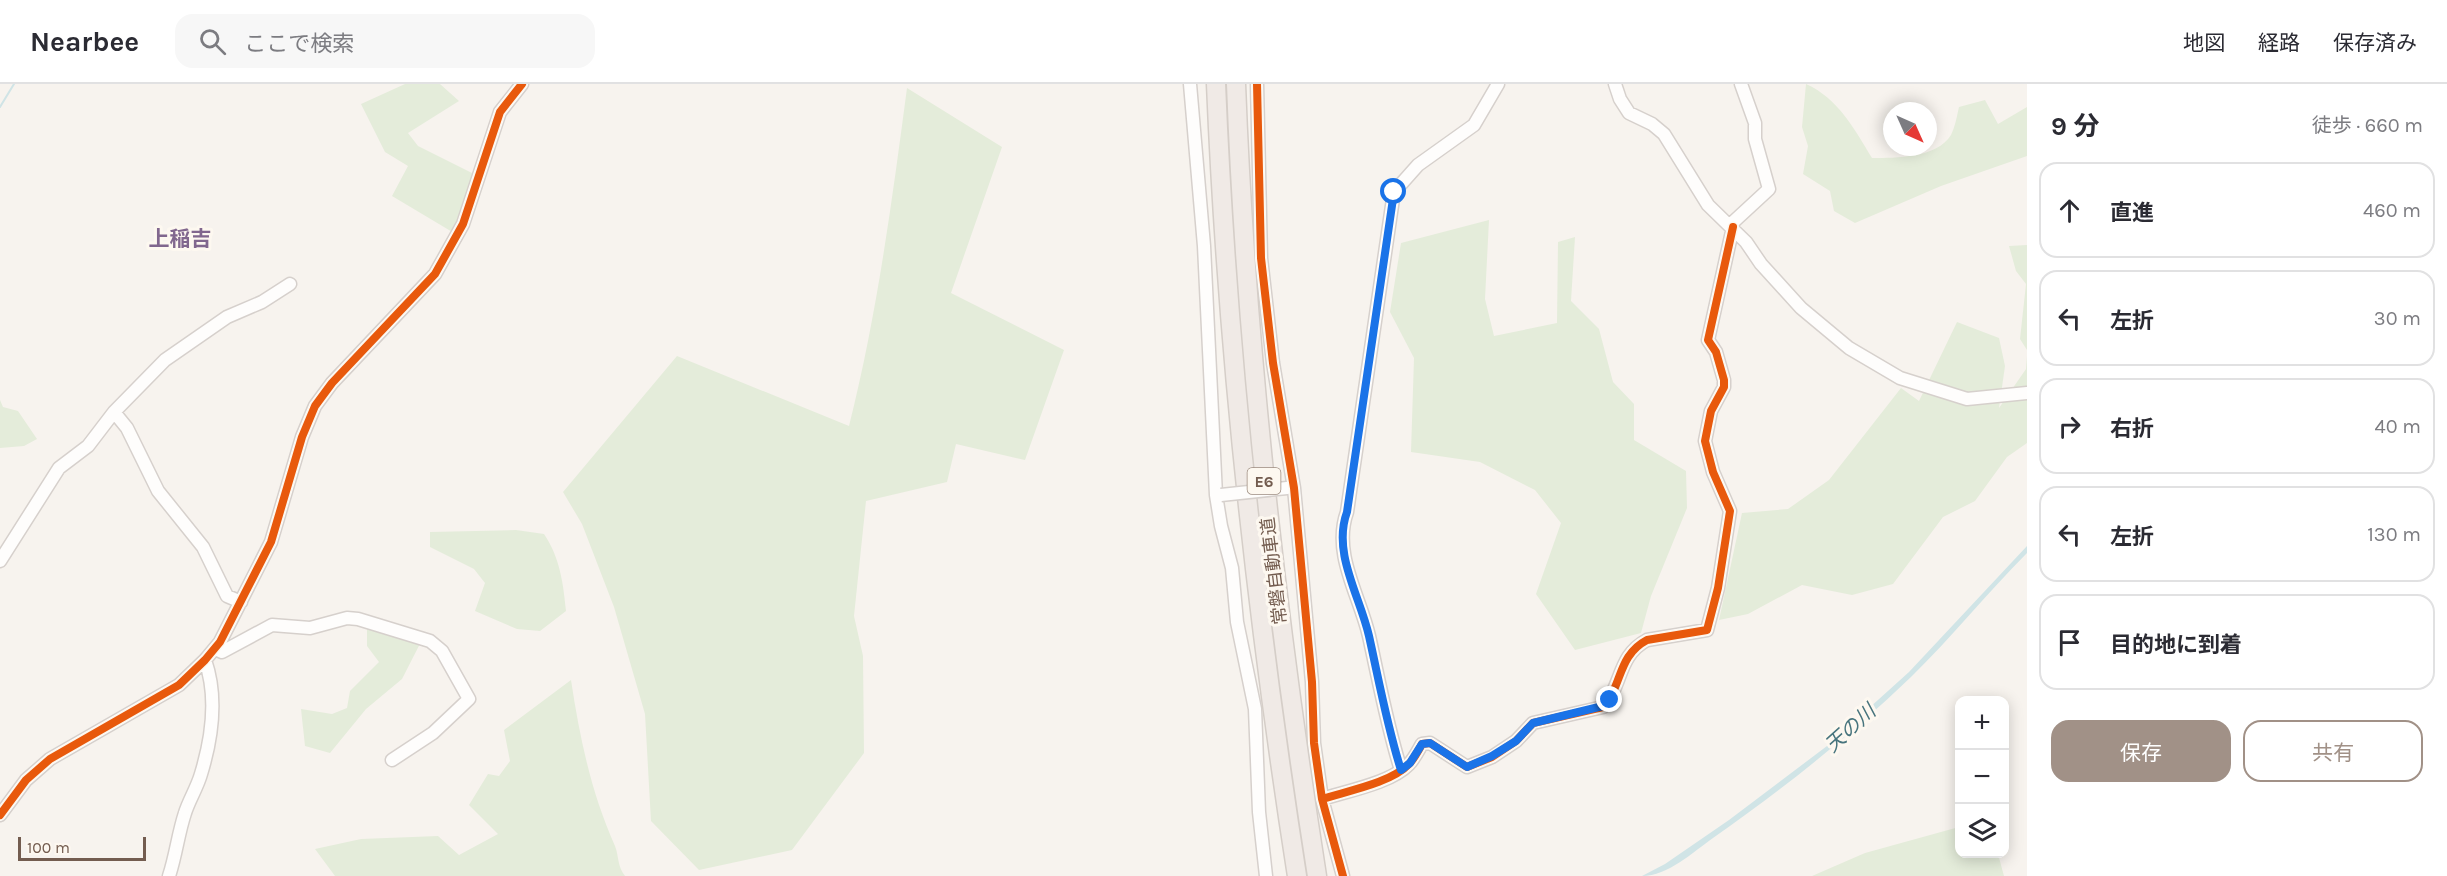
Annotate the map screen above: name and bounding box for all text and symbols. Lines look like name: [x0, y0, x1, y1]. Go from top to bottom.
search box: [175, 14, 595, 68]
text: Nearbee: [30, 25, 139, 58]
icon: search: [196, 25, 229, 58]
text: ここで検索: [244, 31, 354, 57]
text: 地図: [2183, 31, 2225, 55]
text: 経路: [2258, 31, 2300, 55]
text: 保存済み: [2333, 31, 2417, 55]
north arrow: [1883, 102, 1937, 156]
text: 9 分: [2051, 111, 2099, 142]
text: 徒歩 · 660 m: [2312, 114, 2423, 137]
route start: [1380, 178, 1406, 204]
icon: ahead: [2053, 194, 2086, 227]
text: 460 m: [2363, 199, 2421, 222]
text: 直進: [2110, 200, 2154, 226]
district label: 上稲吉: [149, 227, 212, 251]
icon: left: [2053, 302, 2086, 335]
text: 30 m: [2374, 307, 2421, 330]
text: 左折: [2110, 308, 2154, 334]
icon: right: [2053, 410, 2086, 443]
text: 40 m: [2375, 415, 2421, 438]
text: 右折: [2110, 416, 2154, 442]
road number: E6: [1248, 468, 1280, 494]
street label: 常磐自動車道: [1257, 516, 1291, 626]
icon: left: [2053, 518, 2086, 551]
text: 130 m: [2367, 523, 2421, 546]
text: 左折: [2110, 524, 2154, 550]
icon: arrive: [2053, 626, 2086, 659]
text: 目的地に到着: [2110, 632, 2242, 658]
route end: [1596, 686, 1622, 712]
map controls: [1955, 696, 2009, 858]
button: +: [1955, 696, 2009, 750]
water label: 天の川: [1820, 698, 1882, 757]
button: 保存: [2051, 720, 2231, 782]
button: 共有: [2243, 720, 2423, 782]
button: −: [1955, 750, 2009, 804]
button: layers: [1955, 804, 2009, 858]
scale bar: [18, 834, 146, 862]
text: 100 m: [27, 838, 70, 857]

